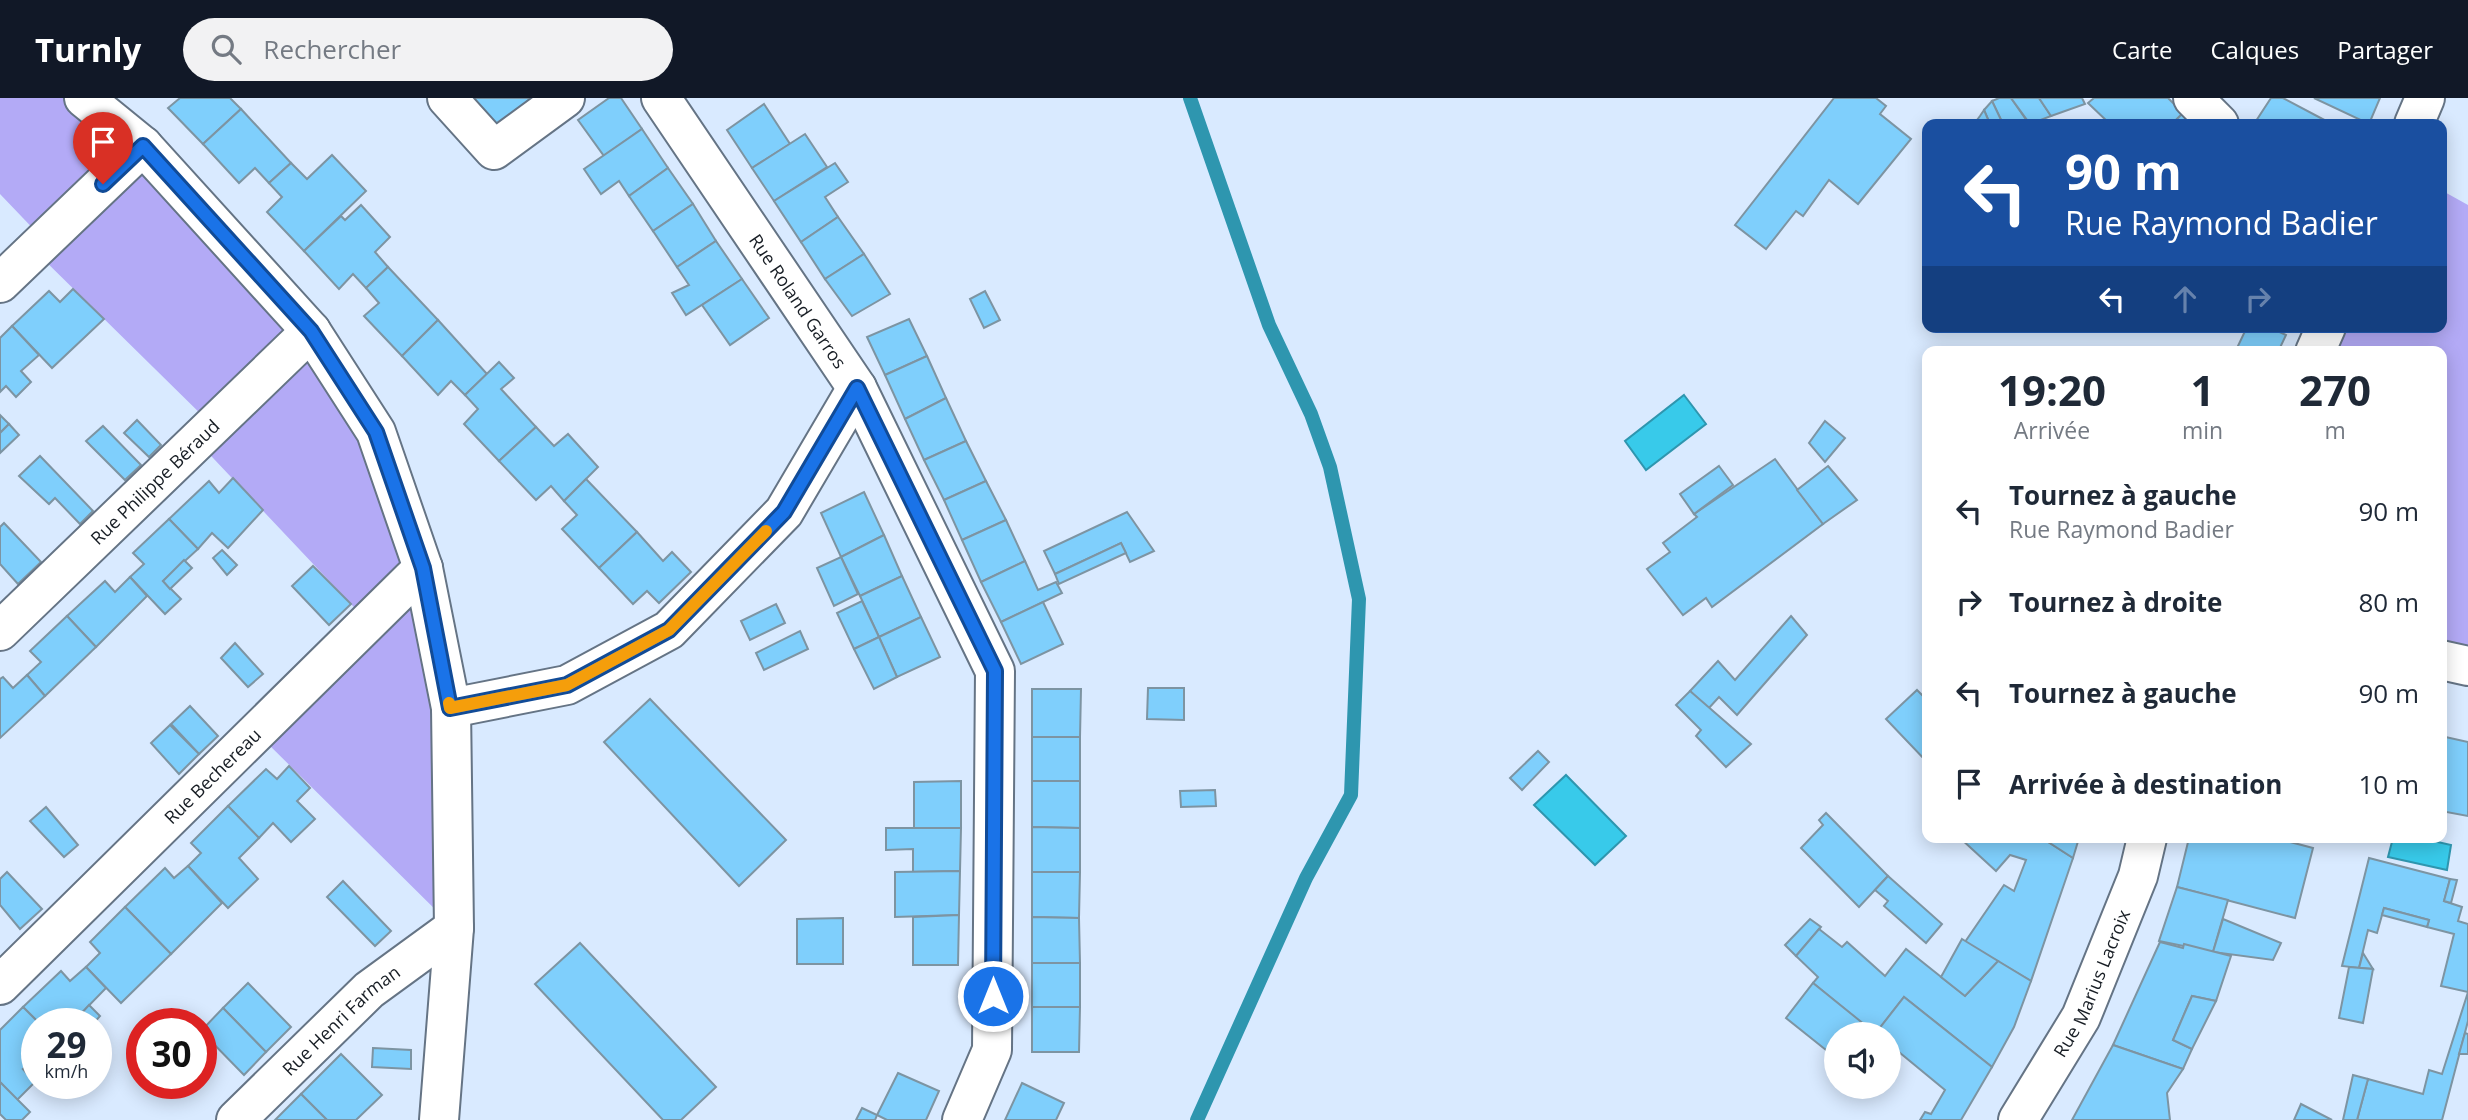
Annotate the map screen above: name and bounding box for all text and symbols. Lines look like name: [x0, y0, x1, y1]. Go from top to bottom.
search box: [183, 18, 673, 81]
text: Turnly: [35, 27, 141, 72]
icon: search: [207, 30, 245, 68]
text: Rechercher: [263, 31, 401, 67]
text: Carte: [2112, 33, 2172, 66]
text: Calques: [2210, 33, 2299, 66]
text: Partager: [2337, 33, 2433, 66]
pin: [73, 112, 133, 184]
icon: arrive: [84, 123, 122, 161]
text: 90 m: [2065, 138, 2182, 204]
icon: left: [1950, 147, 2041, 238]
text: Rue Raymond Badier: [2065, 201, 2378, 244]
street label: Rue Roland Garros: [744, 229, 852, 373]
icon: left: [2093, 280, 2131, 318]
icon: ahead: [2166, 280, 2204, 318]
icon: right: [2239, 280, 2277, 318]
text: 19:20: [1998, 361, 2106, 418]
text: 1: [2190, 361, 2215, 418]
text: 270: [2299, 361, 2371, 418]
street label: Rue Philippe Béraud: [85, 414, 224, 550]
text: Arrivée: [2014, 414, 2090, 446]
text: min: [2182, 414, 2223, 446]
text: m: [2324, 414, 2346, 446]
text: Tournez à gauche: [2009, 477, 2237, 513]
icon: left: [1950, 492, 1988, 530]
text: 90 m: [2358, 493, 2419, 529]
text: Rue Raymond Badier: [2009, 513, 2234, 545]
icon: right: [1950, 583, 1988, 621]
text: Tournez à droite: [2009, 584, 2222, 620]
text: 80 m: [2358, 584, 2419, 620]
icon: left: [1950, 674, 1988, 712]
text: Tournez à gauche: [2009, 675, 2237, 711]
text: 90 m: [2358, 675, 2419, 711]
street label: Rue Bechereau: [159, 723, 266, 829]
icon: arrive: [1950, 765, 1988, 803]
text: Arrivée à destination: [2009, 766, 2282, 802]
text: 10 m: [2358, 766, 2419, 802]
street label: Rue Marius Lacroix: [2048, 905, 2135, 1061]
position arrow: [956, 959, 1030, 1033]
street label: Rue Henri Farman: [277, 960, 405, 1080]
speed limit sign: 30: [126, 1008, 217, 1099]
text: 29: [46, 1021, 87, 1068]
map controls: [1824, 1022, 1901, 1099]
button: sound: [1824, 1022, 1901, 1099]
text: km/h: [45, 1059, 88, 1083]

